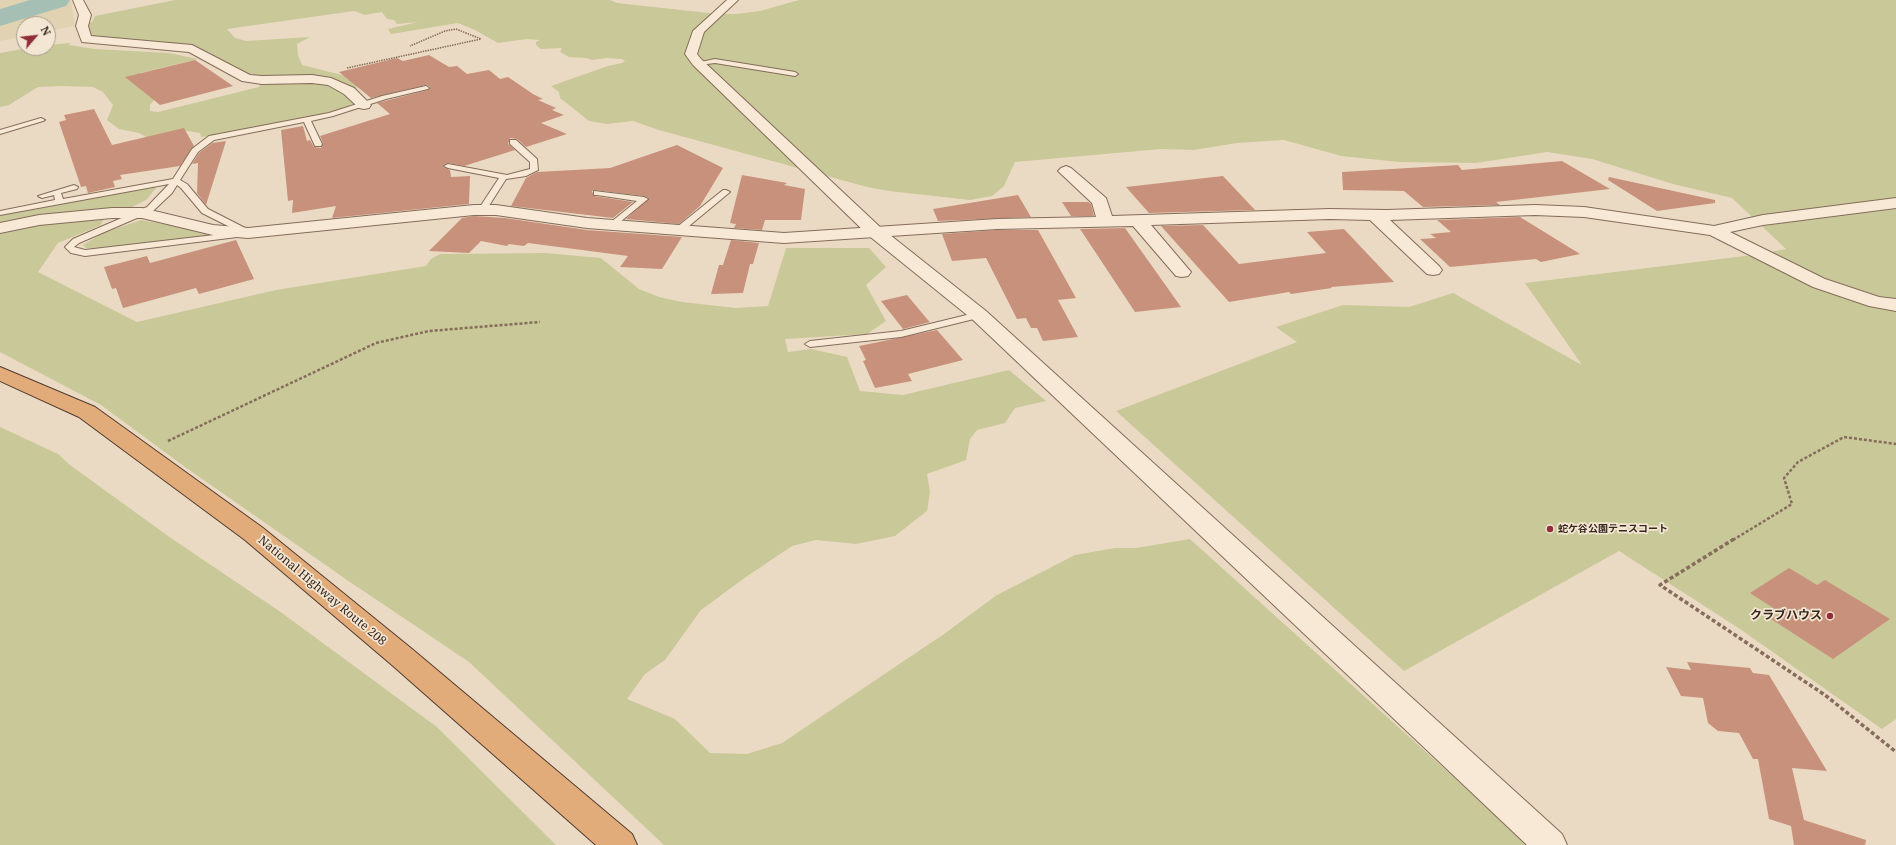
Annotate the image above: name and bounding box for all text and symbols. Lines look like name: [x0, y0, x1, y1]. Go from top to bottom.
north arrow: [16, 16, 56, 56]
text: N: [37, 23, 55, 38]
place label: 蛇ケ谷公園テニスコート: [1558, 523, 1668, 535]
marker: 蛇ケ谷公園テニスコート: [1545, 524, 1555, 534]
street label: National Highway Route 208: [255, 533, 389, 649]
place label: クラブハウス: [1750, 609, 1822, 623]
marker: クラブハウス: [1825, 611, 1835, 621]

